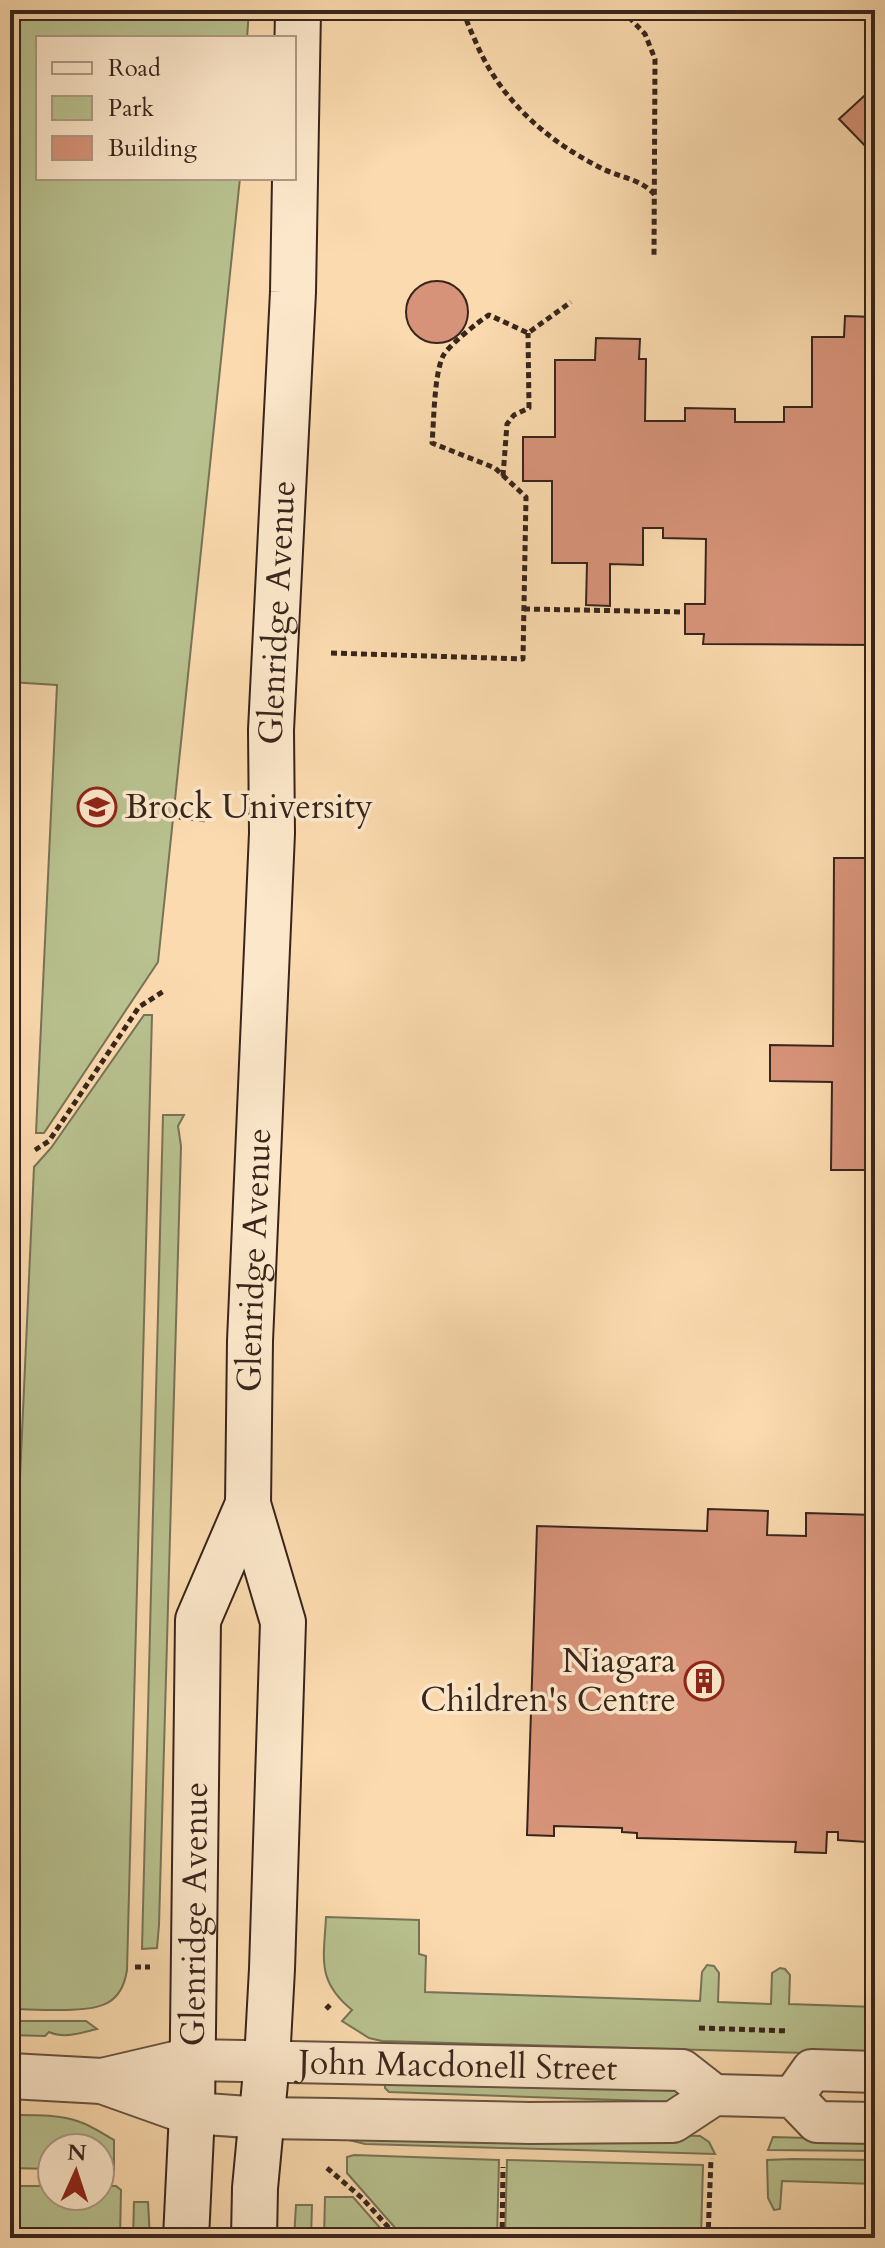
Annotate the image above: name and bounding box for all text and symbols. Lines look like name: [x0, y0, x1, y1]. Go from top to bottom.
legend: [36, 36, 296, 180]
text: Road: [108, 52, 161, 85]
text: Park: [108, 92, 154, 125]
text: Building: [108, 132, 198, 165]
street label: Glenridge Avenue: [248, 479, 306, 745]
place label: Brock University: [125, 784, 373, 830]
school or university icon: Brock University: [76, 786, 118, 828]
street label: Glenridge Avenue: [226, 1127, 282, 1392]
place label: Niagara Children's Centre: [420, 1638, 676, 1723]
building icon: Niagara Children's Centre: [683, 1660, 725, 1702]
street label: Glenridge Avenue: [170, 1782, 219, 2047]
street label: John Macdonell Street: [293, 2039, 618, 2092]
north arrow: [36, 2132, 116, 2212]
text: N: [67, 2138, 87, 2169]

